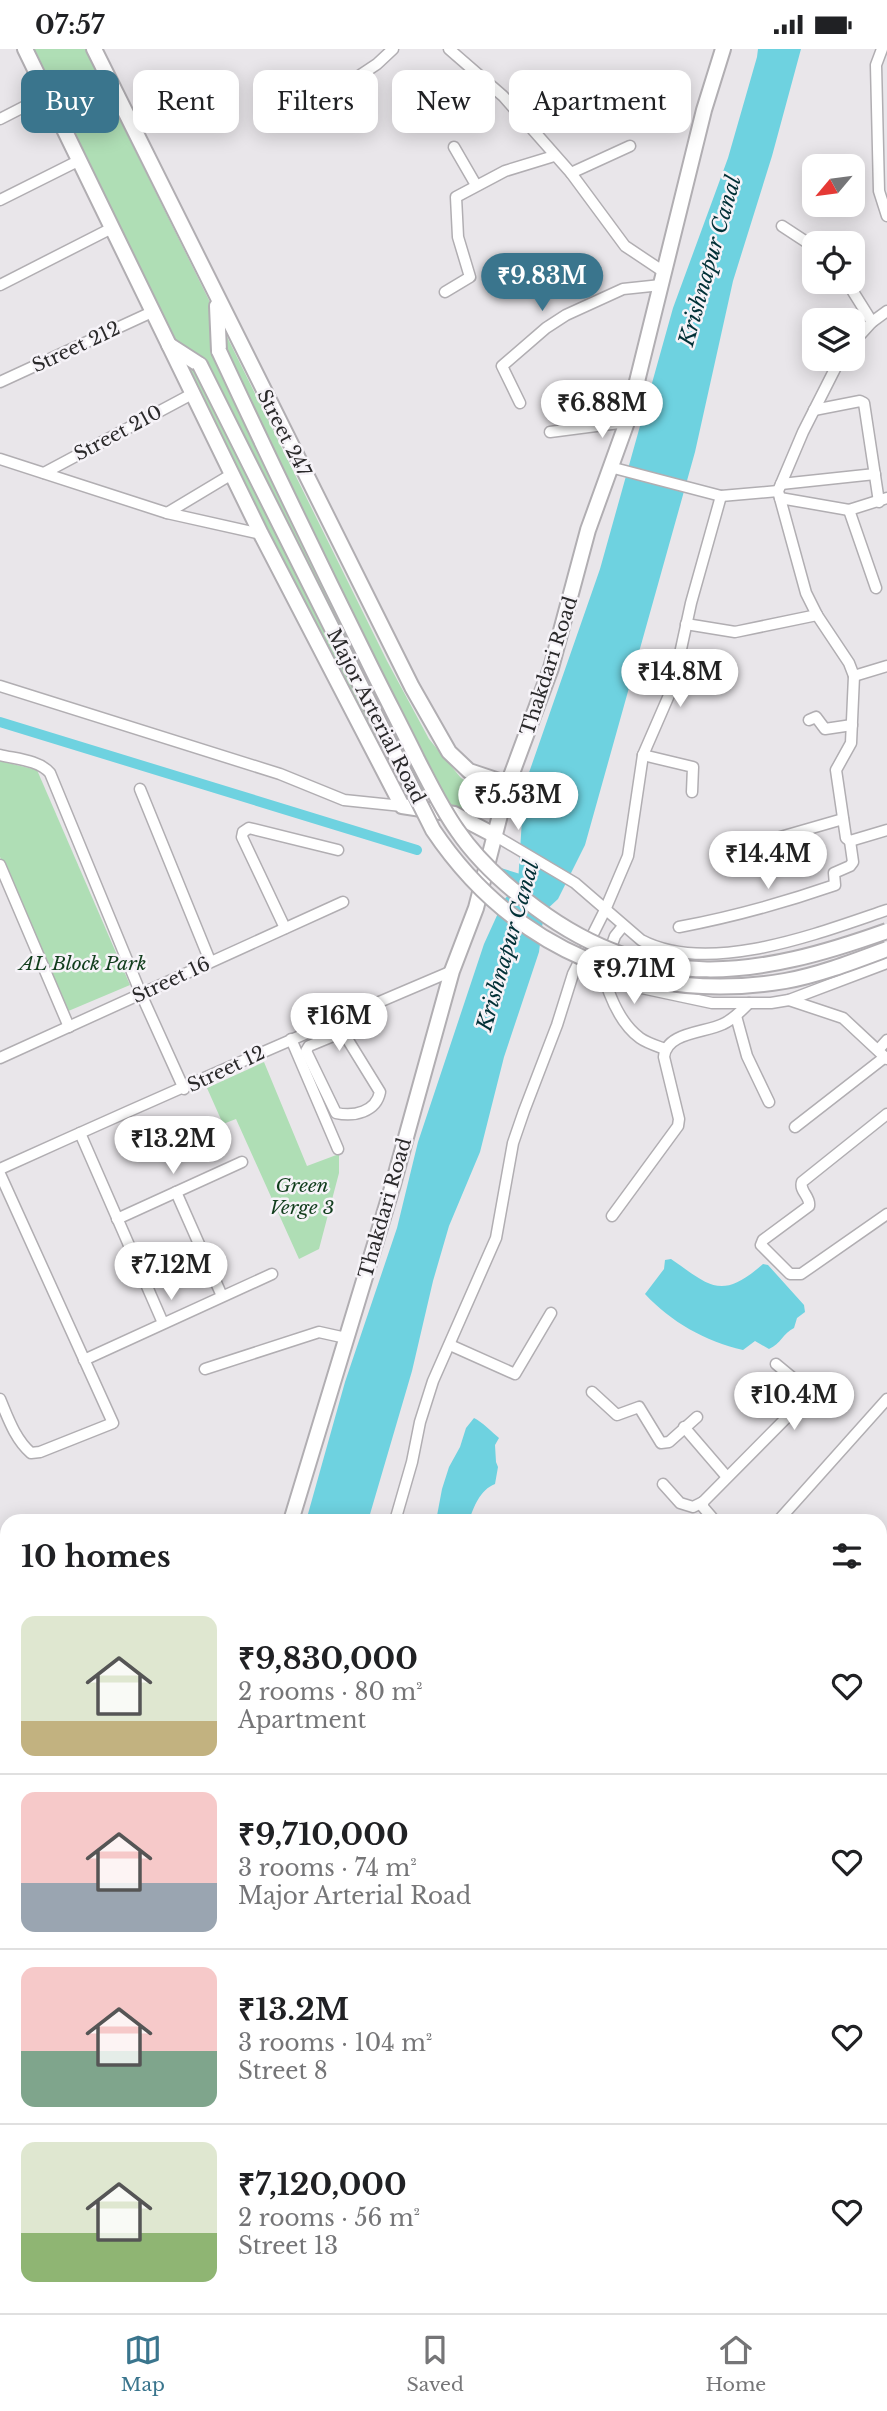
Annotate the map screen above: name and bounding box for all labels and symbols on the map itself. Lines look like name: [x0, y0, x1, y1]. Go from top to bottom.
north arrow: [802, 154, 864, 217]
water label: Krishnapur Canal: [673, 172, 747, 350]
pin: ₹9.83M: [485, 253, 599, 313]
street label: Street 212: [28, 317, 124, 377]
pin: ₹6.88M: [545, 381, 659, 440]
street label: Street 247: [252, 385, 316, 481]
street label: Street 210: [70, 400, 166, 466]
street label: Thakdari Road: [516, 593, 582, 738]
street label: Major Arterial Road: [322, 625, 430, 807]
pin: ₹14.8M: [623, 649, 737, 709]
pin: ₹5.53M: [461, 773, 575, 832]
pin: ₹14.4M: [711, 831, 825, 891]
water label: Krishnapur Canal: [471, 857, 545, 1035]
pin: ₹9.71M: [577, 947, 691, 1006]
park label: AL Block Park: [17, 952, 146, 975]
street label: Street 16: [128, 952, 214, 1008]
pin: ₹16M: [298, 993, 380, 1053]
street label: Street 12: [184, 1041, 268, 1097]
pin: ₹13.2M: [116, 1117, 230, 1176]
street label: Thakdari Road: [354, 1135, 416, 1281]
park label: Green Verge 3: [269, 1174, 335, 1219]
pin: ₹7.12M: [114, 1243, 228, 1302]
pin: ₹10.4M: [737, 1373, 851, 1432]

